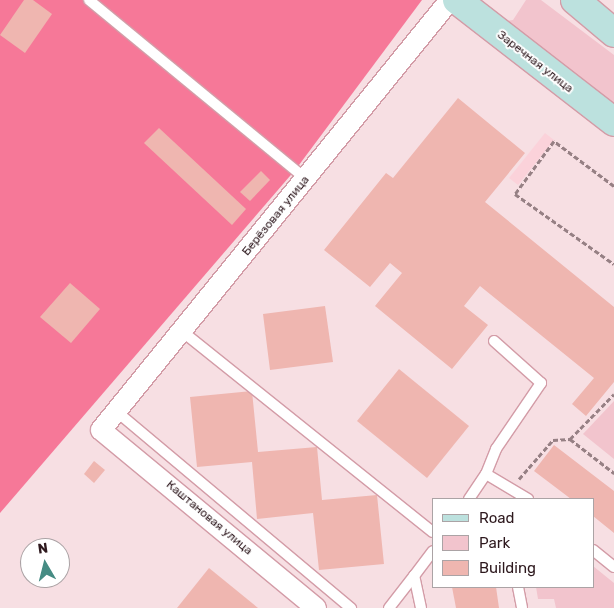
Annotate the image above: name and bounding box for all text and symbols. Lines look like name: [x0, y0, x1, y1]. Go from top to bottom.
street label: Заречная улица: [494, 28, 576, 96]
street label: Берёзовая улица: [239, 173, 313, 259]
street label: Каштановая улица: [163, 478, 255, 558]
legend: [432, 498, 594, 588]
text: Road: [479, 509, 515, 527]
text: Park: [479, 534, 510, 552]
north arrow: [20, 538, 70, 588]
text: N: [37, 540, 49, 558]
text: Building: [479, 559, 536, 577]

